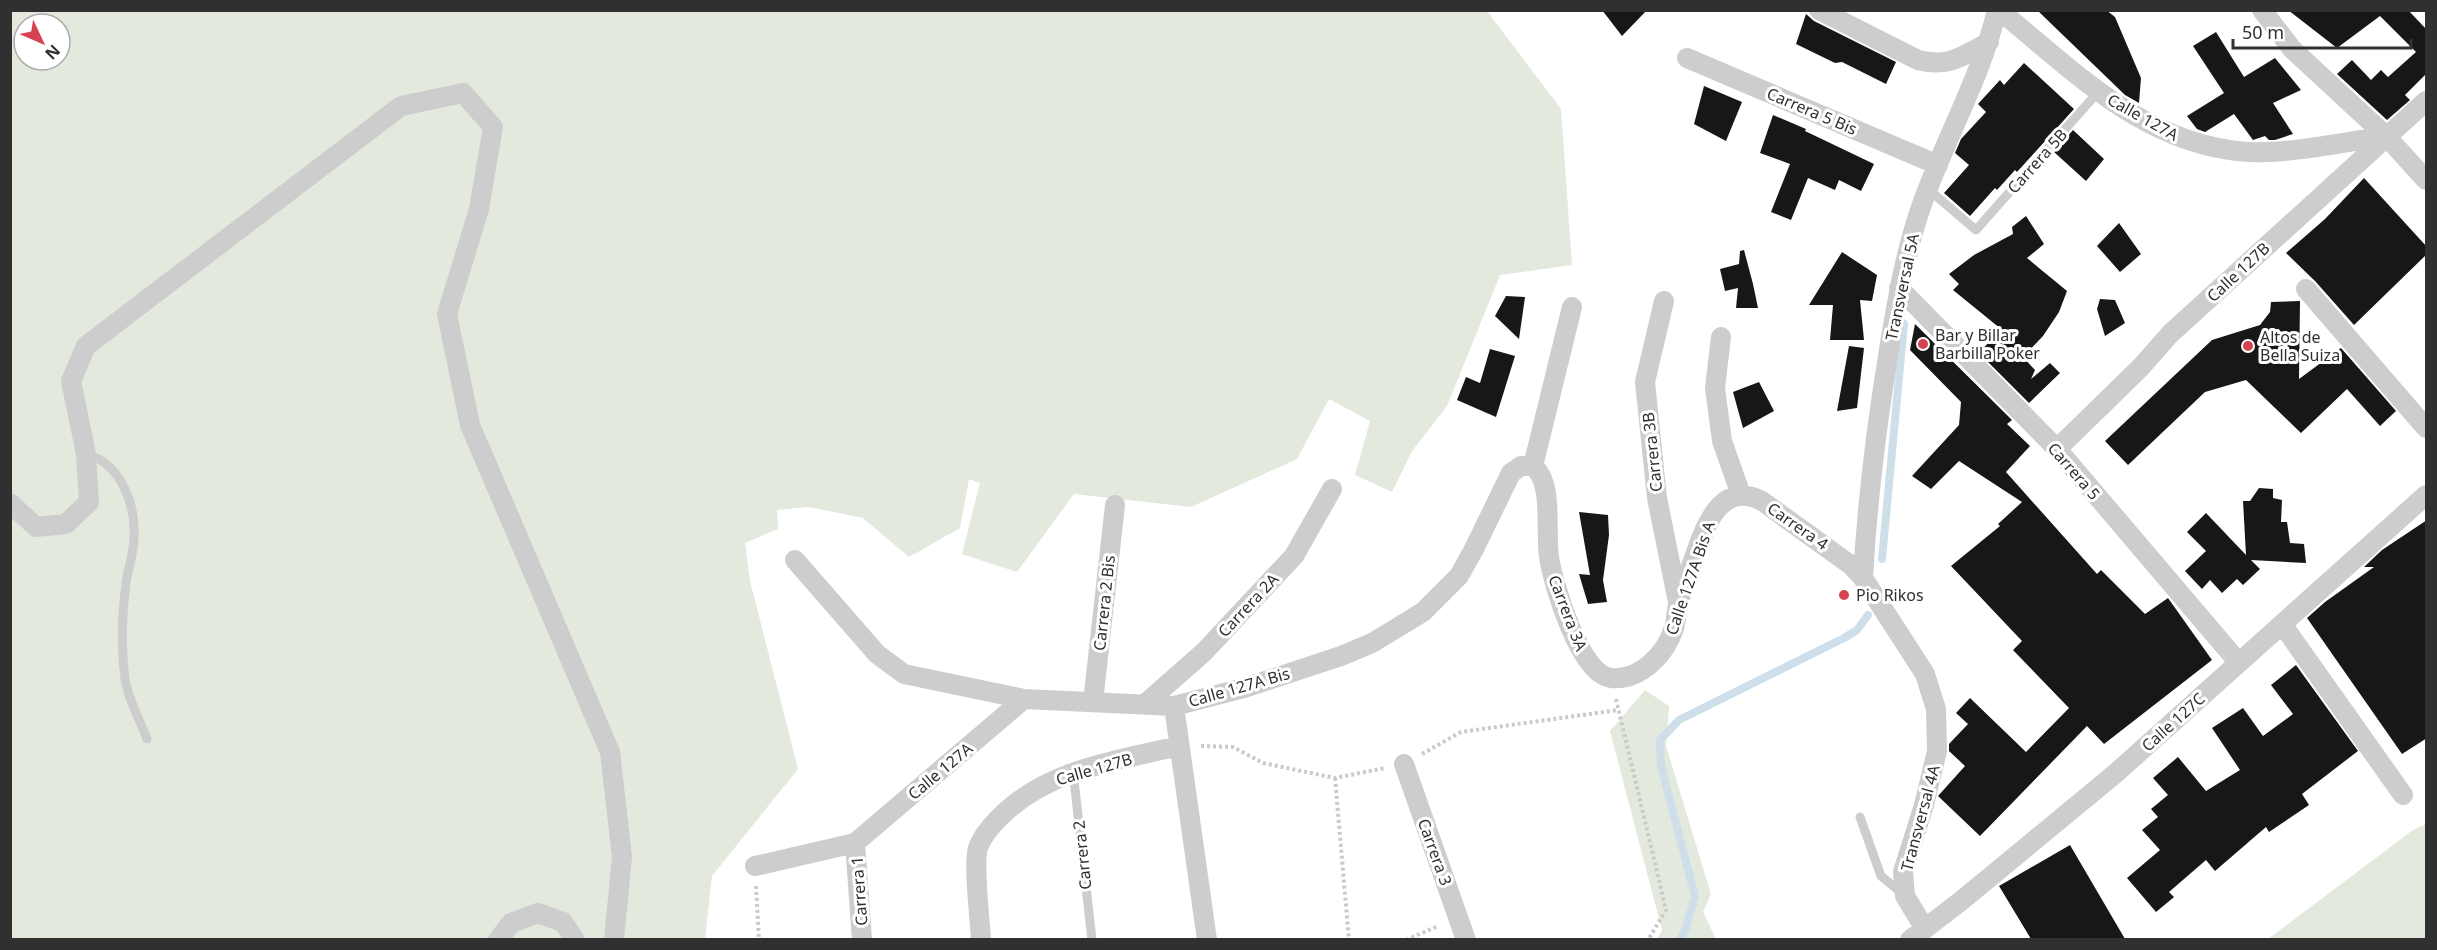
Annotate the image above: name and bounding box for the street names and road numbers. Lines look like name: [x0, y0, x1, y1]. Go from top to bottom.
street label: Carrera 5 Bis: [1764, 82, 1860, 140]
street label: Calle 127A: [2103, 88, 2183, 146]
street label: Carrera 5B: [2002, 124, 2072, 198]
street label: Transversal 5A: [1880, 231, 1924, 343]
street label: Calle 127B: [2202, 237, 2274, 307]
street label: Carrera 3B: [1637, 411, 1667, 493]
street label: Carrera 5: [2043, 438, 2105, 504]
street label: Carrera 4: [1763, 497, 1833, 555]
street label: Calle 127A Bis A: [1660, 517, 1720, 638]
street label: Carrera 2 Bis: [1088, 554, 1120, 652]
street label: Carrera 2A: [1213, 568, 1284, 642]
street label: Carrera 3A: [1543, 572, 1593, 655]
street label: Calle 127A Bis: [1186, 662, 1292, 712]
street label: Calle 127C: [2137, 688, 2209, 756]
street label: Calle 127A: [903, 737, 978, 805]
street label: Calle 127B: [1053, 748, 1135, 790]
street label: Transversal 4A: [1895, 762, 1945, 873]
street label: Carrera 3: [1413, 816, 1457, 888]
street label: Carrera 2: [1067, 819, 1097, 891]
street label: Carrera 1: [846, 856, 872, 926]

